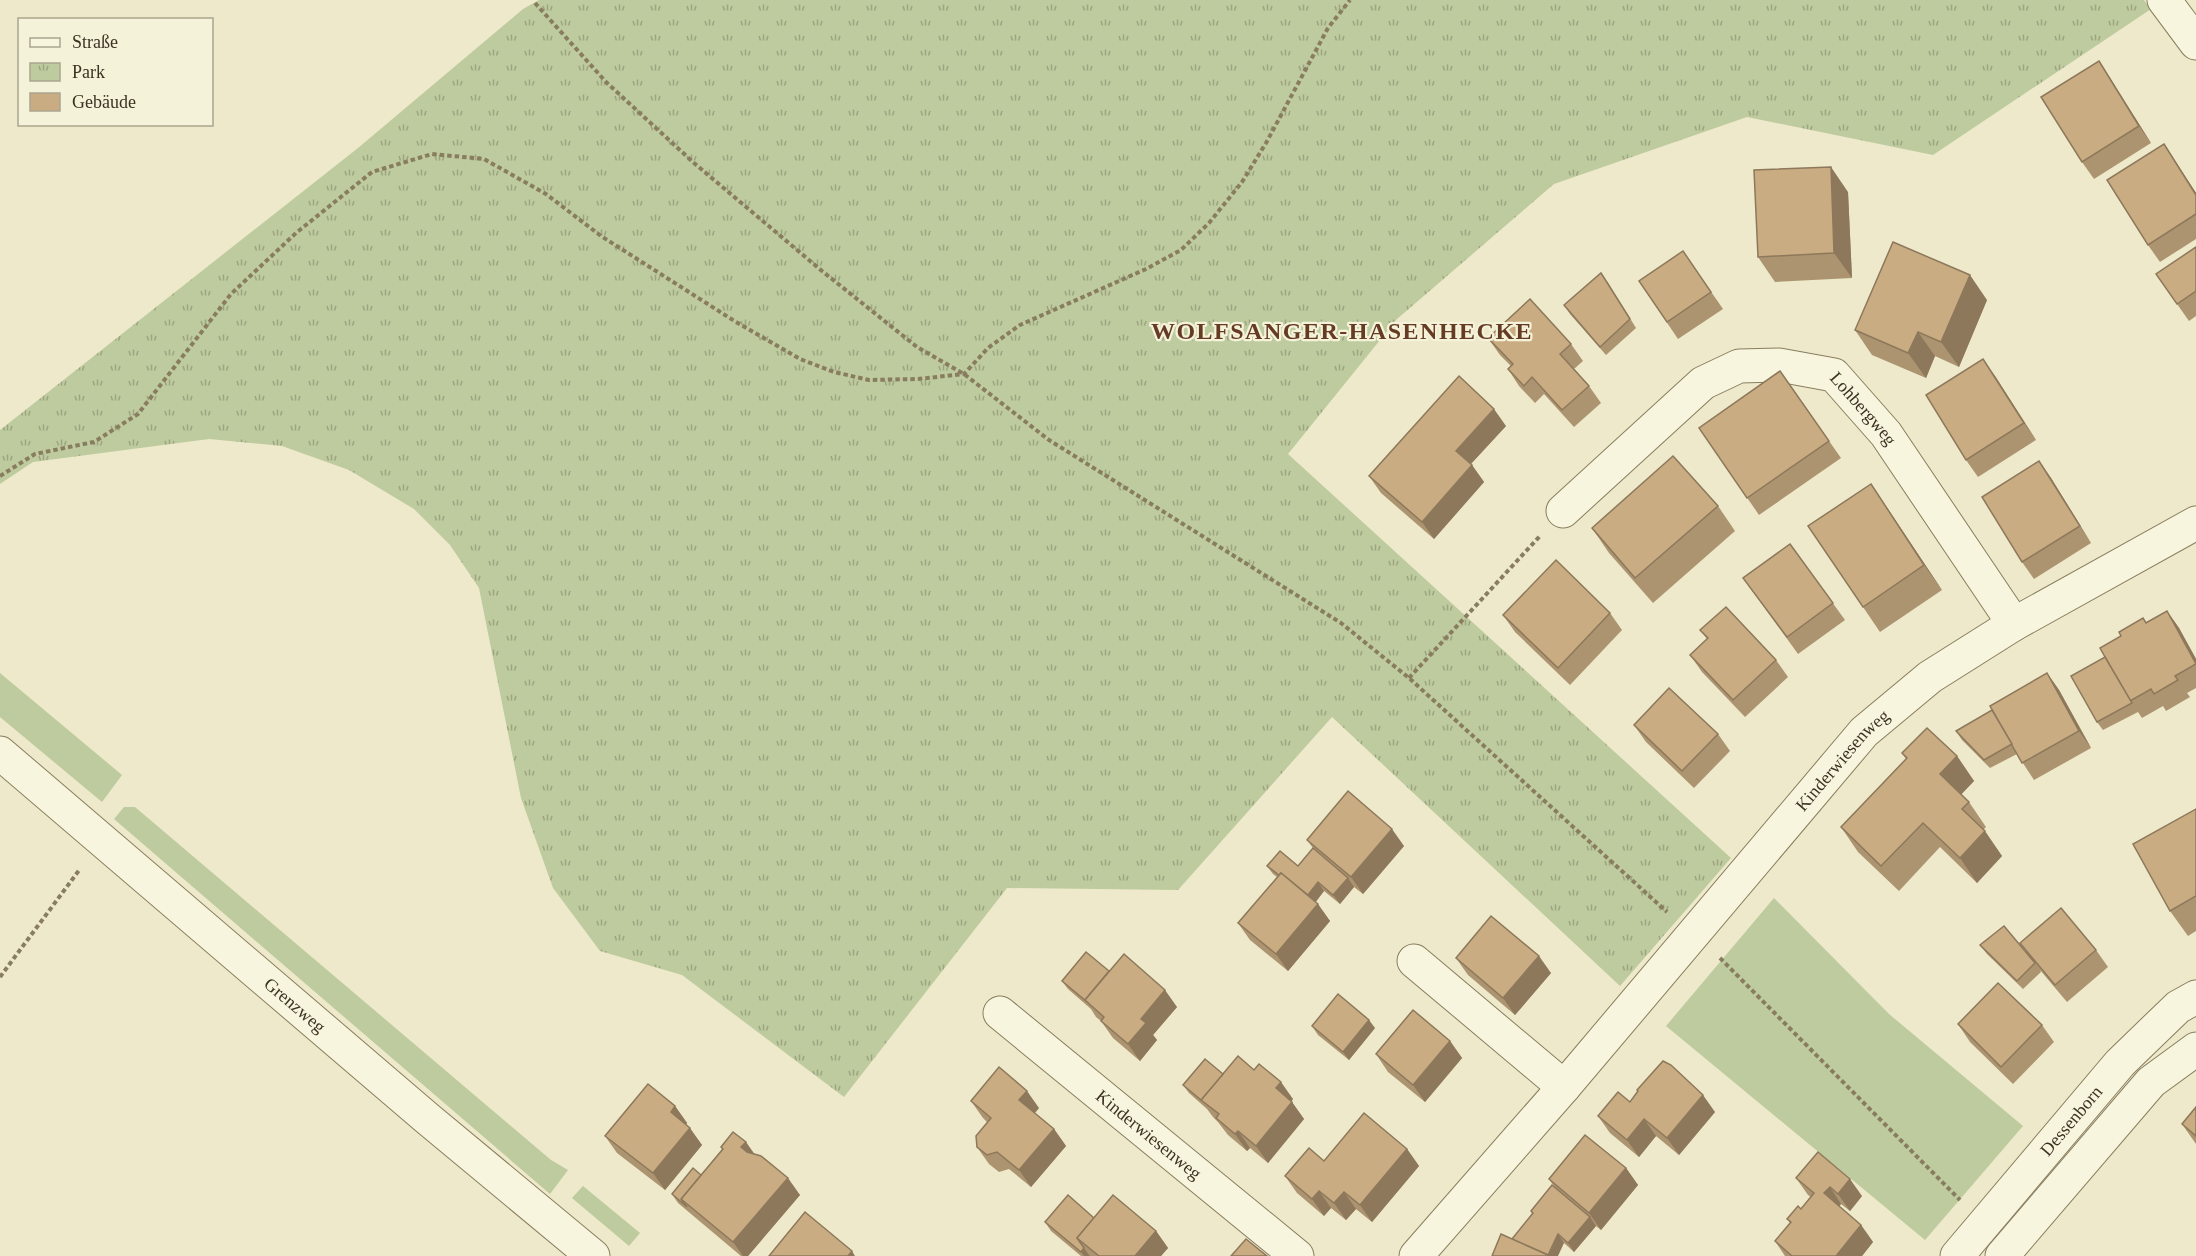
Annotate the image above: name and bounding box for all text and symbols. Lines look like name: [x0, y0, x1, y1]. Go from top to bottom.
legend: [18, 18, 213, 126]
text: Straße: [72, 32, 118, 52]
text: Park: [72, 62, 105, 82]
text: Gebäude: [72, 92, 136, 112]
district label: WOLFSANGER-HASENHECKE: [1151, 318, 1533, 344]
street label: Lohbergweg: [1826, 368, 1901, 449]
street label: Kinderwiesenweg: [1792, 705, 1893, 815]
street label: Grenzweg: [260, 974, 330, 1037]
street label: Dessenborn: [2036, 1082, 2106, 1160]
street label: Kinderwiesenweg: [1092, 1086, 1205, 1183]

